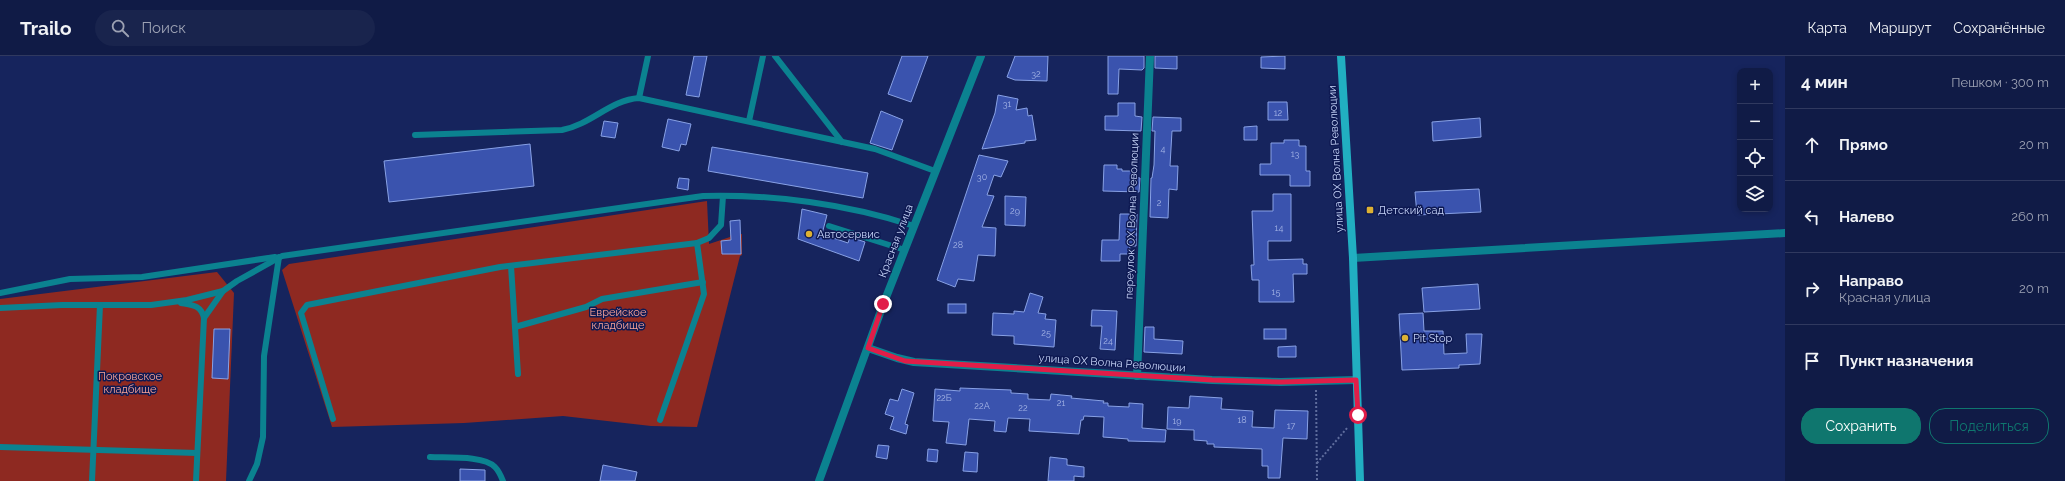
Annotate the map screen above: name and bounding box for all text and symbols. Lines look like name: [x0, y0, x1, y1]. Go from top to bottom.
search box: [95, 10, 375, 46]
text: Trailo: [20, 17, 71, 39]
icon: search: [109, 17, 131, 39]
text: Поиск: [141, 19, 186, 37]
text: Карта: [1808, 20, 1847, 36]
text: Маршрут: [1869, 20, 1931, 36]
text: Сохранённые: [1953, 20, 2045, 36]
map controls: [1737, 68, 1773, 212]
button: +: [1737, 68, 1773, 104]
house number: 32: [1031, 69, 1041, 79]
text: 4 мин: [1801, 72, 1848, 92]
text: Пешком · 300 m: [1951, 75, 2049, 90]
street label: улица ОХ Волна Революции: [1326, 85, 1346, 233]
house number: 31: [1003, 99, 1011, 109]
button: −: [1737, 104, 1773, 140]
house number: 12: [1274, 108, 1283, 118]
street label: переулок ОХ Волна Революции: [1123, 133, 1141, 299]
icon: ahead: [1801, 134, 1823, 156]
text: Прямо: [1839, 136, 1888, 154]
text: 20 m: [2019, 137, 2049, 152]
button: locate: [1737, 140, 1773, 176]
house number: 4: [1161, 144, 1166, 154]
house number: 13: [1291, 149, 1300, 159]
house number: 30: [977, 172, 988, 182]
button: layers: [1737, 176, 1773, 212]
house number: 2: [1157, 198, 1162, 208]
street label: Красная улица: [876, 202, 916, 280]
place label: Детский сад: [1378, 204, 1445, 217]
marker: Детский сад: [1365, 205, 1375, 215]
house number: 29: [1010, 206, 1020, 216]
icon: left: [1801, 206, 1823, 228]
text: Налево: [1839, 208, 1894, 226]
text: 260 m: [2011, 209, 2049, 224]
house number: 14: [1275, 223, 1283, 233]
place label: Автосервис: [817, 228, 880, 241]
marker: Автосервис: [804, 229, 814, 239]
house number: 28: [953, 240, 963, 250]
text: Направо: [1839, 272, 1903, 290]
icon: right: [1801, 278, 1823, 300]
text: 20 m: [2019, 281, 2049, 296]
house number: 15: [1272, 287, 1280, 297]
text: Красная улица: [1839, 290, 1931, 305]
route end: [874, 295, 892, 313]
park label: Еврейское кладбище: [590, 306, 647, 332]
house number: 25: [1041, 328, 1051, 338]
place label: Pit Stop: [1413, 332, 1452, 345]
marker: Pit Stop: [1400, 333, 1410, 343]
house number: 24: [1103, 336, 1113, 346]
icon: arrive: [1801, 350, 1823, 372]
street label: улица ОХ Волна Революции: [1038, 351, 1186, 375]
text: Пункт назначения: [1839, 352, 1973, 370]
park label: Покровское кладбище: [98, 370, 162, 396]
house number: 22Б: [936, 393, 952, 403]
house number: 21: [1057, 398, 1065, 408]
house number: 22А: [974, 401, 990, 411]
house number: 22: [1018, 403, 1028, 413]
route start: [1349, 406, 1367, 424]
button: Сохранить: [1801, 408, 1921, 444]
button: Поделиться: [1929, 408, 2049, 444]
house number: 18: [1237, 415, 1247, 425]
house number: 19: [1172, 416, 1182, 426]
house number: 17: [1287, 421, 1295, 431]

